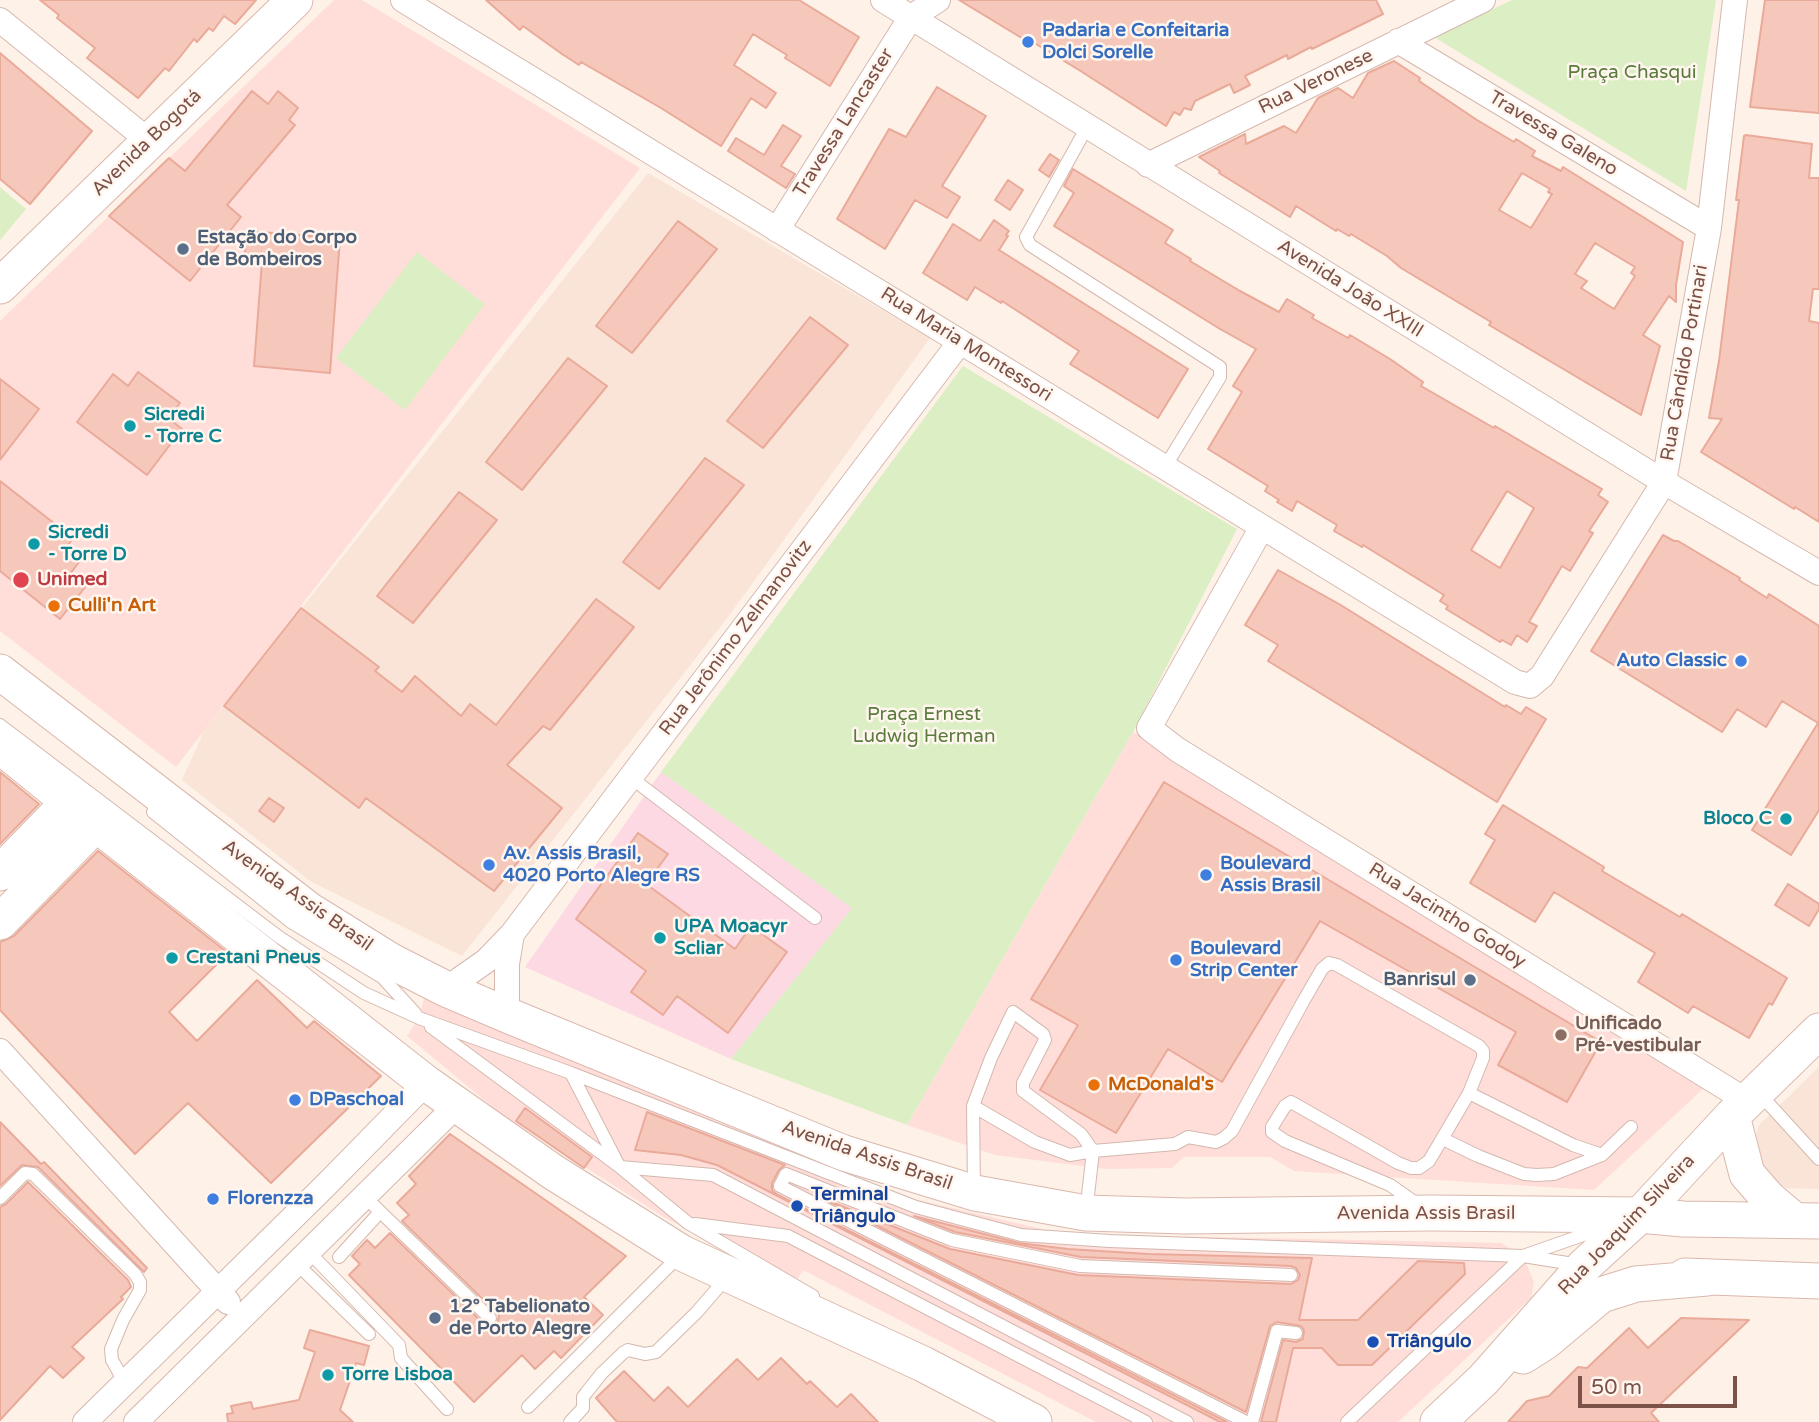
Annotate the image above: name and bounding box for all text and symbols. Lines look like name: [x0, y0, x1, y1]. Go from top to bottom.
place label: Padaria e Confeitaria Dolci Sorelle: [1042, 20, 1230, 64]
marker: Padaria e Confeitaria Dolci Sorelle: [1020, 34, 1036, 50]
street label: Travessa Lancaster: [789, 44, 899, 202]
street label: Rua Veronese: [1255, 44, 1377, 120]
park label: Praça Chasqui: [1567, 62, 1697, 84]
street label: Avenida Bogotá: [87, 85, 207, 201]
street label: Travessa Galeno: [1484, 87, 1622, 181]
place label: Estação do Corpo de Bombeiros: [197, 227, 357, 271]
street label: Avenida João XXIII: [1273, 235, 1427, 343]
marker: Estação do Corpo de Bombeiros: [175, 241, 191, 257]
street label: Rua Cândido Portinari: [1656, 263, 1714, 463]
street label: Rua Maria Montessori: [876, 283, 1056, 407]
place label: Sicredi - Torre C: [144, 404, 222, 448]
marker: Sicredi - Torre C: [122, 418, 138, 434]
place label: Sicredi - Torre D: [48, 522, 127, 566]
marker: Sicredi - Torre D: [26, 536, 42, 552]
street label: Rua Jerônimo Zelmanovitz: [655, 536, 817, 740]
place label: Unimed: [37, 569, 108, 591]
marker: Unimed: [11, 570, 31, 590]
place label: Culli'n Art: [68, 595, 156, 617]
marker: Culli'n Art: [46, 598, 62, 614]
place label: Auto Classic: [1616, 650, 1727, 672]
marker: Auto Classic: [1733, 653, 1749, 669]
park label: Praça Ernest Ludwig Herman: [852, 704, 996, 748]
place label: Bloco C: [1703, 808, 1772, 830]
marker: Bloco C: [1778, 811, 1794, 827]
street label: Avenida Assis Brasil: [217, 835, 377, 957]
place label: Av. Assis Brasil, 4020 Porto Alegre RS: [503, 843, 700, 887]
place label: Boulevard Assis Brasil: [1220, 853, 1321, 897]
marker: Av. Assis Brasil, 4020 Porto Alegre RS: [481, 857, 497, 873]
street label: Rua Jacintho Godoy: [1364, 858, 1530, 974]
marker: Boulevard Assis Brasil: [1198, 867, 1214, 883]
place label: UPA Moacyr Scliar: [674, 916, 787, 960]
marker: UPA Moacyr Scliar: [652, 930, 668, 946]
place label: Boulevard Strip Center: [1190, 938, 1298, 982]
place label: Crestani Pneus: [186, 947, 321, 969]
marker: Crestani Pneus: [164, 950, 180, 966]
marker: Boulevard Strip Center: [1168, 952, 1184, 968]
place label: Banrisul: [1383, 969, 1456, 991]
marker: Banrisul: [1462, 972, 1478, 988]
place label: Unificado Pré-vestibular: [1575, 1013, 1701, 1057]
marker: Unificado Pré-vestibular: [1553, 1027, 1569, 1043]
place label: McDonald's: [1108, 1074, 1214, 1096]
marker: McDonald's: [1086, 1077, 1102, 1093]
place label: DPaschoal: [309, 1089, 404, 1111]
marker: DPaschoal: [287, 1092, 303, 1108]
street label: Avenida Assis Brasil: [779, 1116, 955, 1196]
street label: Rua Joaquim Silveira: [1554, 1150, 1700, 1300]
place label: Terminal Triângulo: [811, 1184, 896, 1228]
place label: Florenzza: [227, 1188, 314, 1210]
marker: Florenzza: [205, 1191, 221, 1207]
marker: Terminal Triângulo: [789, 1198, 805, 1214]
street label: Avenida Assis Brasil: [1337, 1203, 1515, 1225]
place label: 12° Tabelionato de Porto Alegre: [449, 1296, 591, 1340]
marker: 12° Tabelionato de Porto Alegre: [427, 1310, 443, 1326]
place label: Triângulo: [1387, 1331, 1472, 1353]
marker: Triângulo: [1365, 1334, 1381, 1350]
scale bar: [1581, 1362, 1740, 1406]
place label: Torre Lisboa: [342, 1364, 453, 1386]
marker: Torre Lisboa: [320, 1367, 336, 1383]
text: 50 m: [1591, 1375, 1642, 1400]

